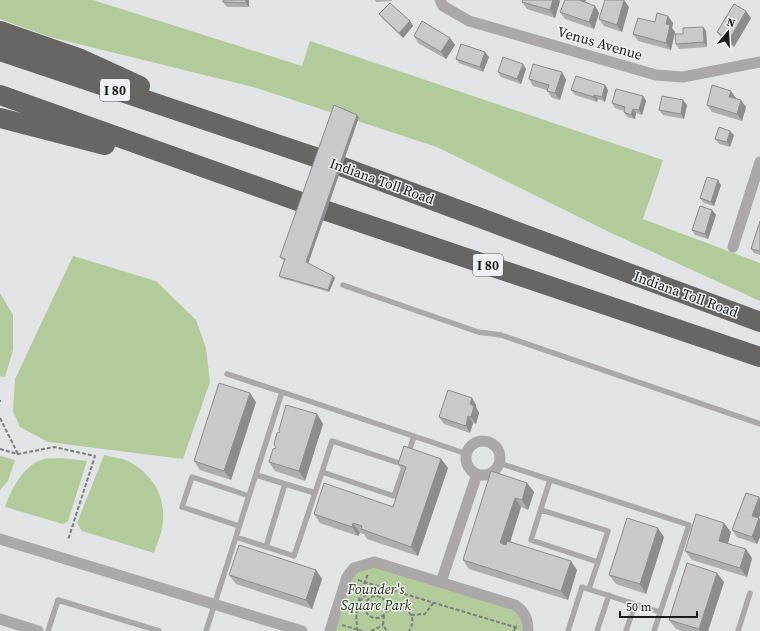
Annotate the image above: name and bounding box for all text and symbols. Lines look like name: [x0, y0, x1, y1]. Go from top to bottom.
north arrow: [708, 12, 748, 52]
text: N: [725, 15, 737, 31]
street label: Venus Avenue: [555, 21, 645, 65]
road number: I 80: [100, 79, 130, 101]
street label: Indiana Toll Road: [327, 153, 437, 209]
road number: I 80: [473, 254, 503, 276]
street label: Indiana Toll Road: [631, 266, 741, 322]
park label: Founder's Square Park: [341, 579, 411, 615]
scale bar: [620, 593, 697, 619]
text: 50 m: [626, 599, 652, 615]

